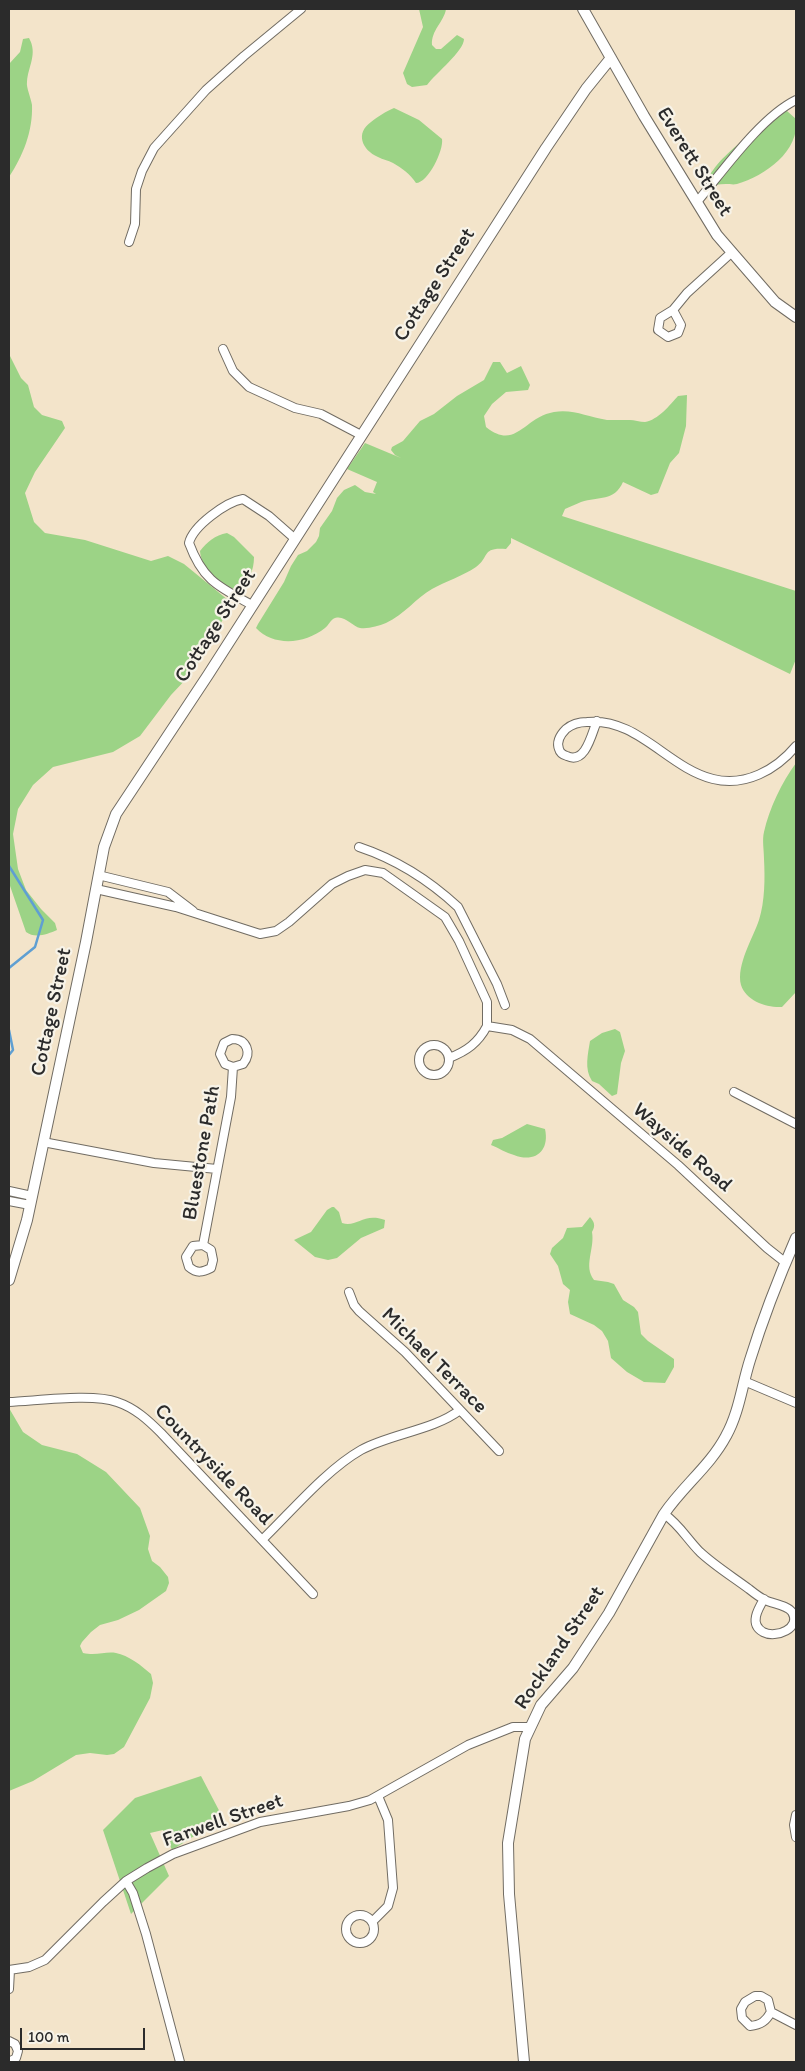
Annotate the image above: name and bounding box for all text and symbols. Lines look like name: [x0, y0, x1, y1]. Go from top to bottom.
street label: Everett Street: [650, 103, 738, 221]
street label: Cottage Street: [389, 223, 481, 347]
street label: Cottage Street: [170, 564, 262, 688]
street label: Cottage Street: [26, 945, 78, 1079]
street label: Bluestone Path: [178, 1084, 226, 1222]
street label: Wayside Road: [627, 1098, 737, 1198]
street label: Michael Terrace: [376, 1303, 492, 1419]
street label: Countryside Road: [148, 1399, 278, 1531]
street label: Rockland Street: [509, 1581, 611, 1715]
street label: Farwell Street: [159, 1789, 287, 1853]
scale bar: [22, 2018, 148, 2050]
text: 100 m: [28, 2028, 69, 2046]

